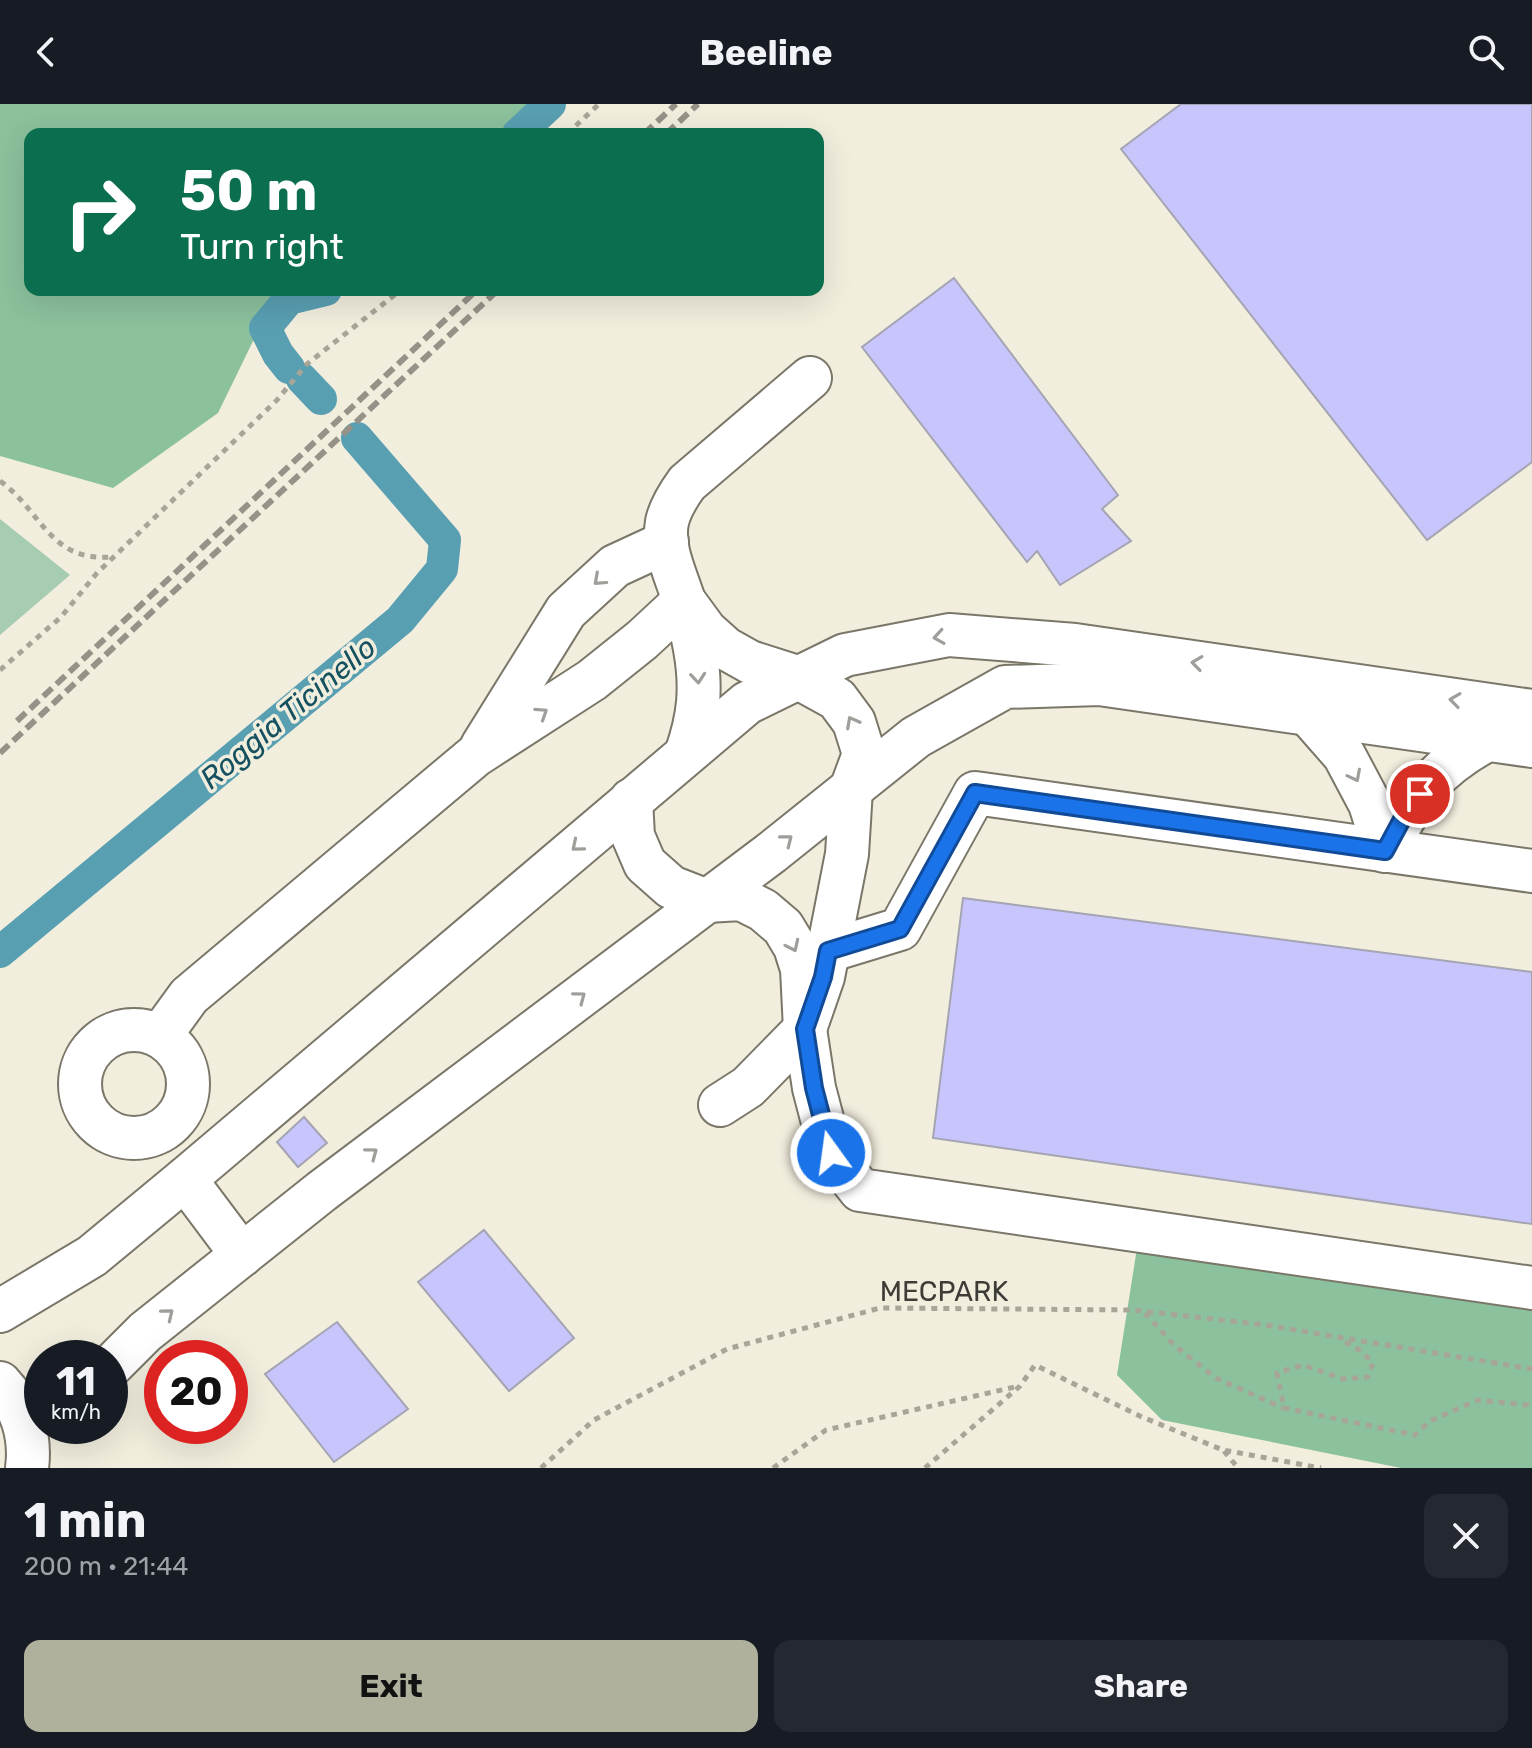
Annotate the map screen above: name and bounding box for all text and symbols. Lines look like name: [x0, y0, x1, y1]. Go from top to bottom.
icon: back: [24, 30, 68, 74]
icon: search: [1464, 30, 1508, 74]
text: Beeline: [699, 31, 833, 74]
text: 50 m: [180, 158, 317, 224]
icon: right: [48, 160, 152, 264]
text: Turn right: [180, 225, 344, 268]
one-way arrow: [594, 570, 609, 585]
one-way arrow: [933, 628, 946, 645]
water label: Roggia Ticinello: [193, 629, 383, 797]
one-way arrow: [1191, 655, 1204, 672]
one-way arrow: [689, 672, 706, 685]
one-way arrow: [1448, 692, 1462, 709]
one-way arrow: [533, 708, 547, 723]
one-way arrow: [846, 716, 861, 730]
pin: [1386, 760, 1454, 828]
one-way arrow: [1346, 768, 1361, 782]
icon: arrive: [1398, 772, 1442, 816]
one-way arrow: [778, 835, 792, 850]
one-way arrow: [571, 836, 586, 851]
one-way arrow: [783, 938, 799, 952]
one-way arrow: [571, 992, 585, 1006]
position arrow: [789, 1111, 873, 1195]
one-way arrow: [363, 1149, 378, 1163]
street label: MECPARK: [880, 1275, 1008, 1308]
one-way arrow: [159, 1310, 174, 1324]
speed limit sign: 20: [144, 1340, 248, 1444]
text: 11: [56, 1358, 96, 1405]
text: km/h: [51, 1400, 101, 1424]
text: 1 min: [24, 1492, 147, 1549]
button: close: [1424, 1494, 1508, 1578]
text: 200 m · 21:44: [24, 1551, 188, 1582]
button: Exit: [24, 1640, 758, 1732]
button: Share: [774, 1640, 1508, 1732]

